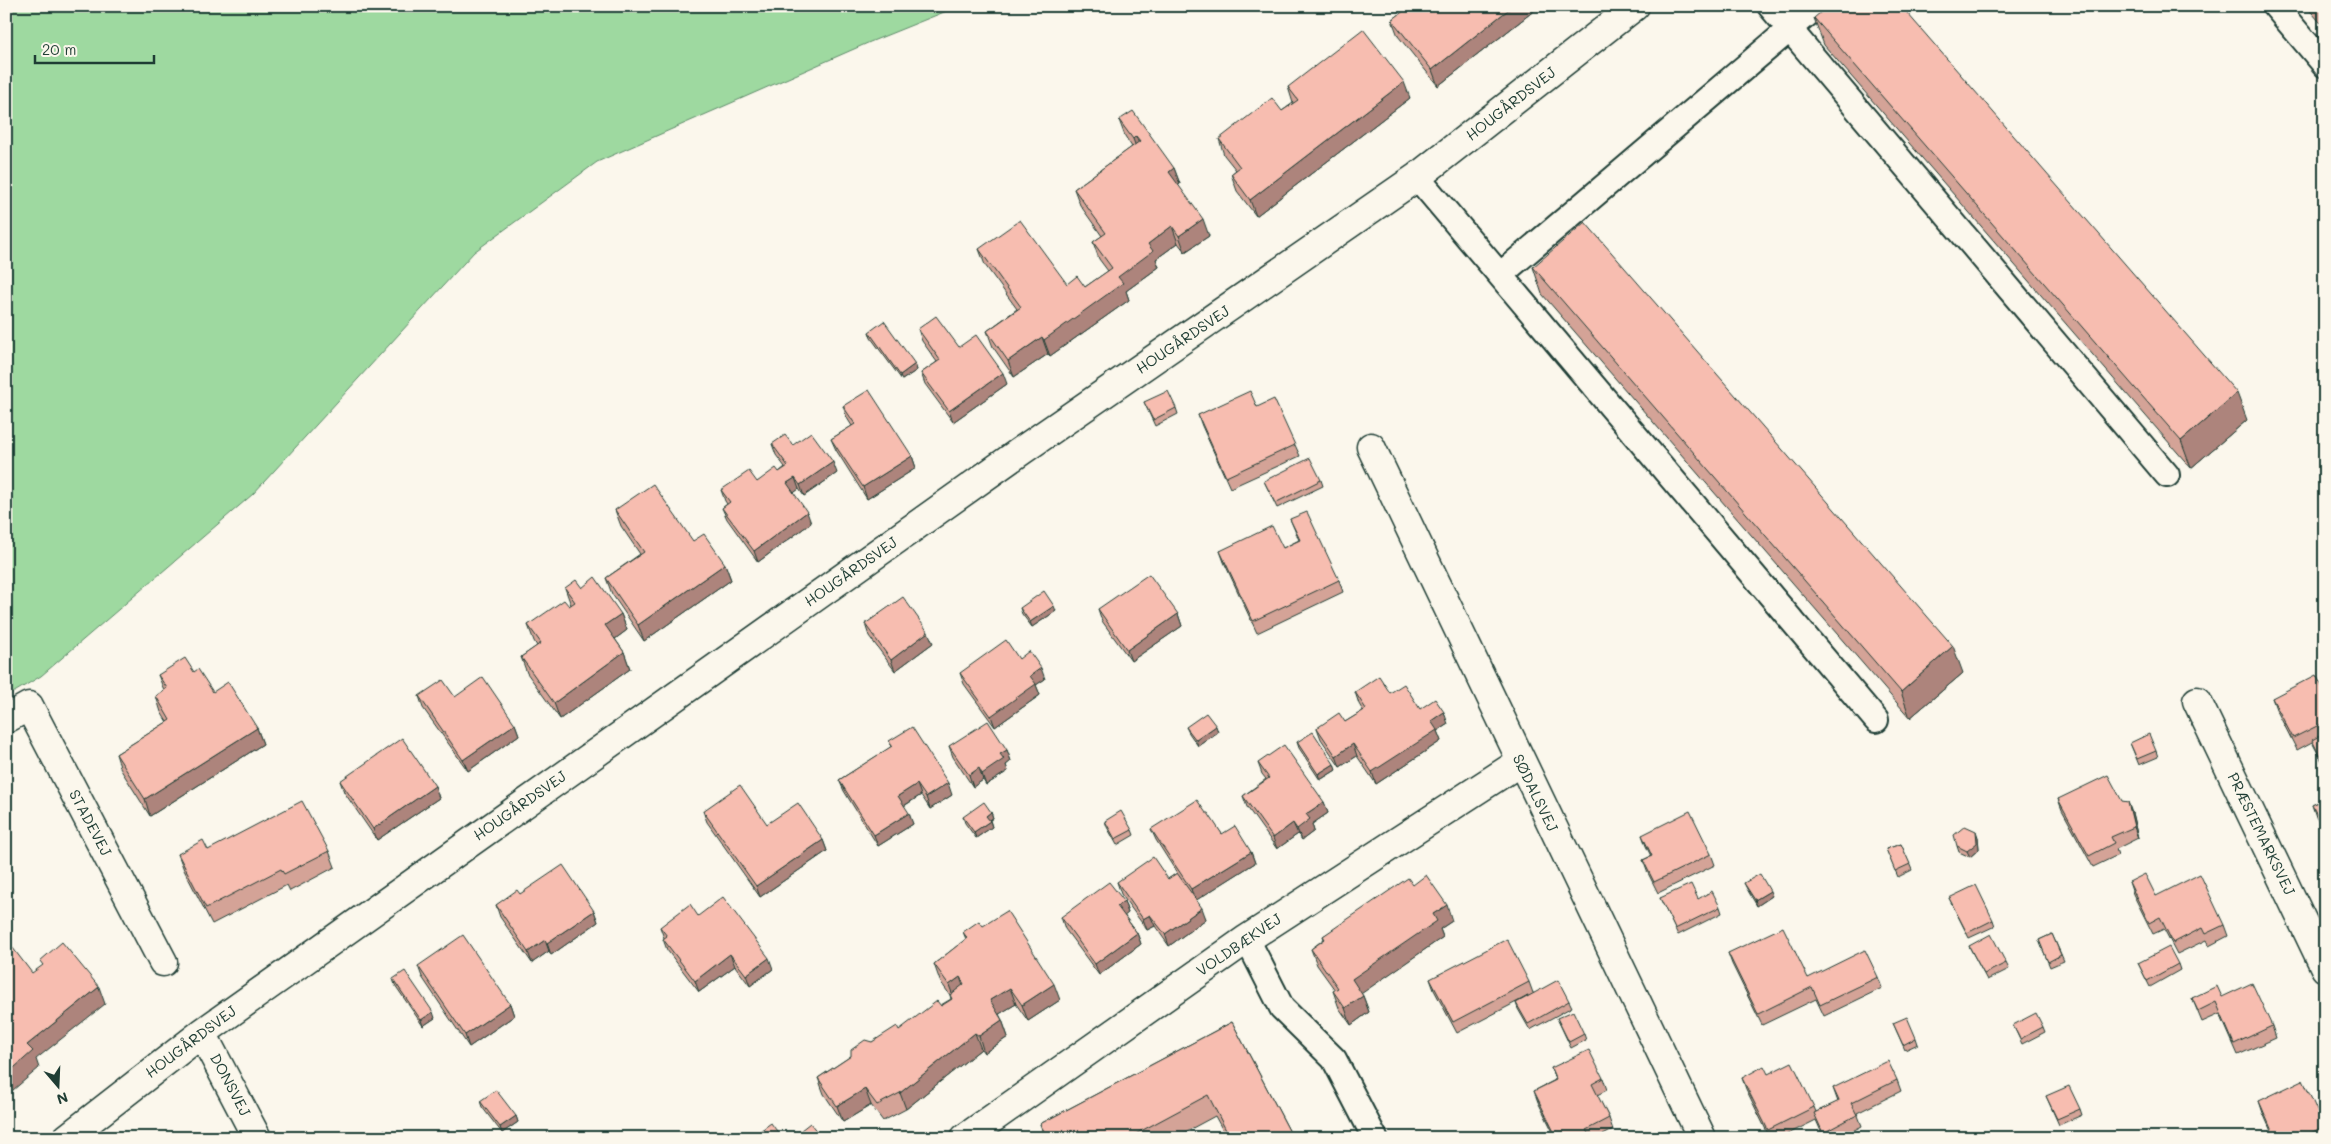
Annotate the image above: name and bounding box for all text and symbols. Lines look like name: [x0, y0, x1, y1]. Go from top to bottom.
scale bar: [35, 32, 154, 64]
text: 20 m: [42, 39, 76, 59]
street label: HOUGÅRDSVEJ: [1461, 61, 1560, 145]
street label: HOUGÅRDSVEJ: [1132, 300, 1234, 378]
street label: HOUGÅRDSVEJ: [800, 531, 901, 611]
street label: SØDALSVEJ: [1509, 751, 1564, 835]
street label: HOUGÅRDSVEJ: [469, 765, 570, 845]
street label: PRÆSTEMARKSVEJ: [2224, 769, 2301, 899]
street label: STADEVEJ: [65, 786, 117, 860]
street label: VOLDBÆKVEJ: [1192, 908, 1285, 980]
street label: HOUGÅRDSVEJ: [141, 1000, 241, 1082]
street label: DONSVEJ: [206, 1050, 256, 1120]
north arrow: [32, 1062, 82, 1112]
text: N: [54, 1088, 71, 1109]

